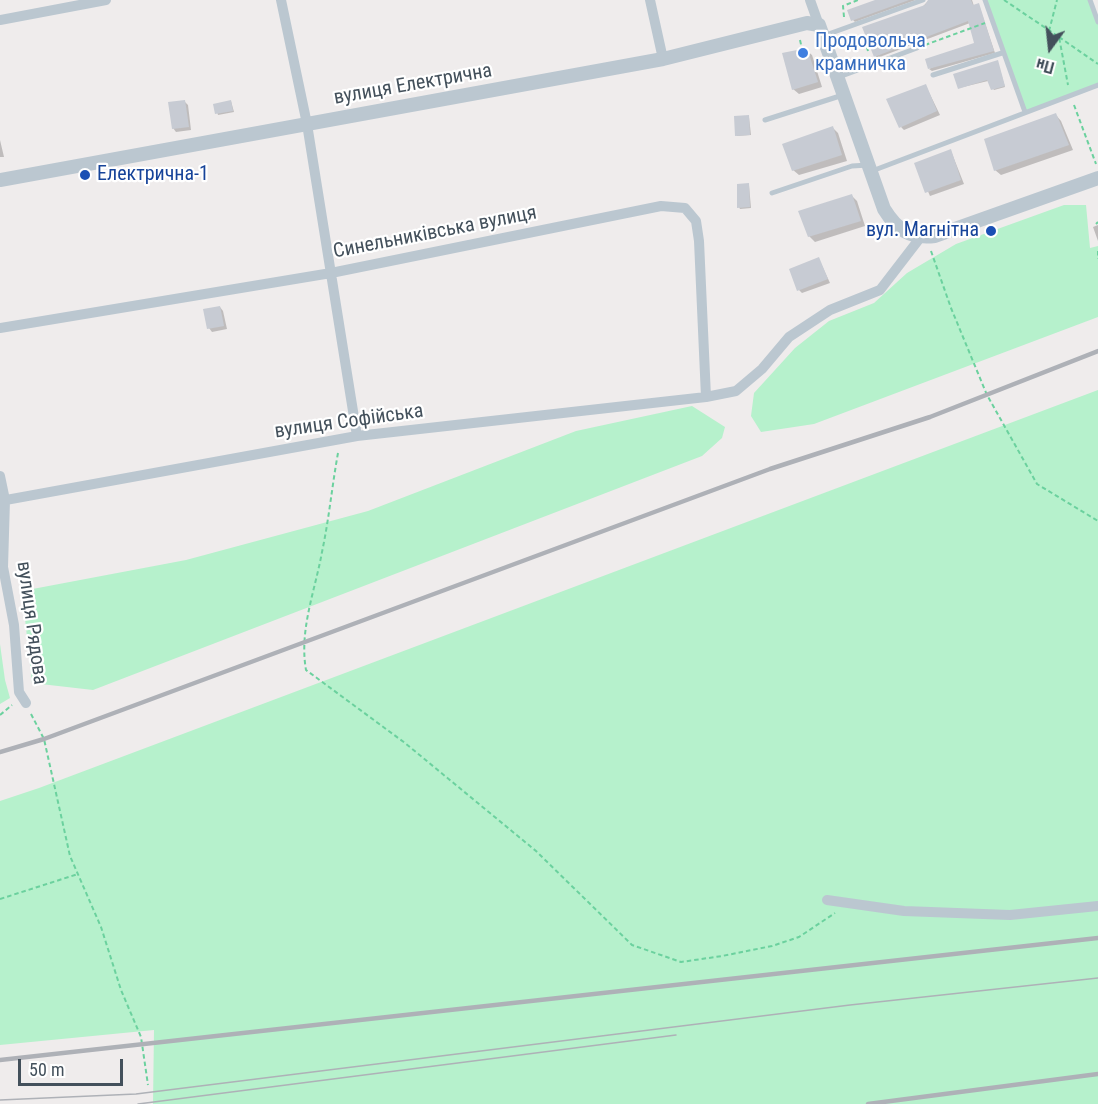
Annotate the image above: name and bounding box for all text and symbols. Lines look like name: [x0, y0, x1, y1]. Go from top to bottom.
north arrow: [1020, 18, 1080, 78]
place label: Продовольча крамничка: [815, 30, 926, 77]
marker: Продовольча крамничка: [796, 46, 810, 60]
text: Пн: [1034, 54, 1056, 77]
street label: вулиця Електрична: [332, 59, 494, 111]
place label: Електрична-1: [97, 163, 209, 187]
marker: Електрична-1: [78, 168, 92, 182]
street label: Синельниківська вулиця: [331, 202, 539, 264]
place label: вул. Магнітна: [866, 219, 979, 243]
marker: вул. Магнітна: [984, 224, 998, 238]
street label: вулиця Софійська: [273, 400, 425, 444]
street label: вулиця Рядова: [10, 560, 52, 686]
scale bar: [21, 1047, 126, 1085]
text: 50 m: [29, 1059, 64, 1080]

